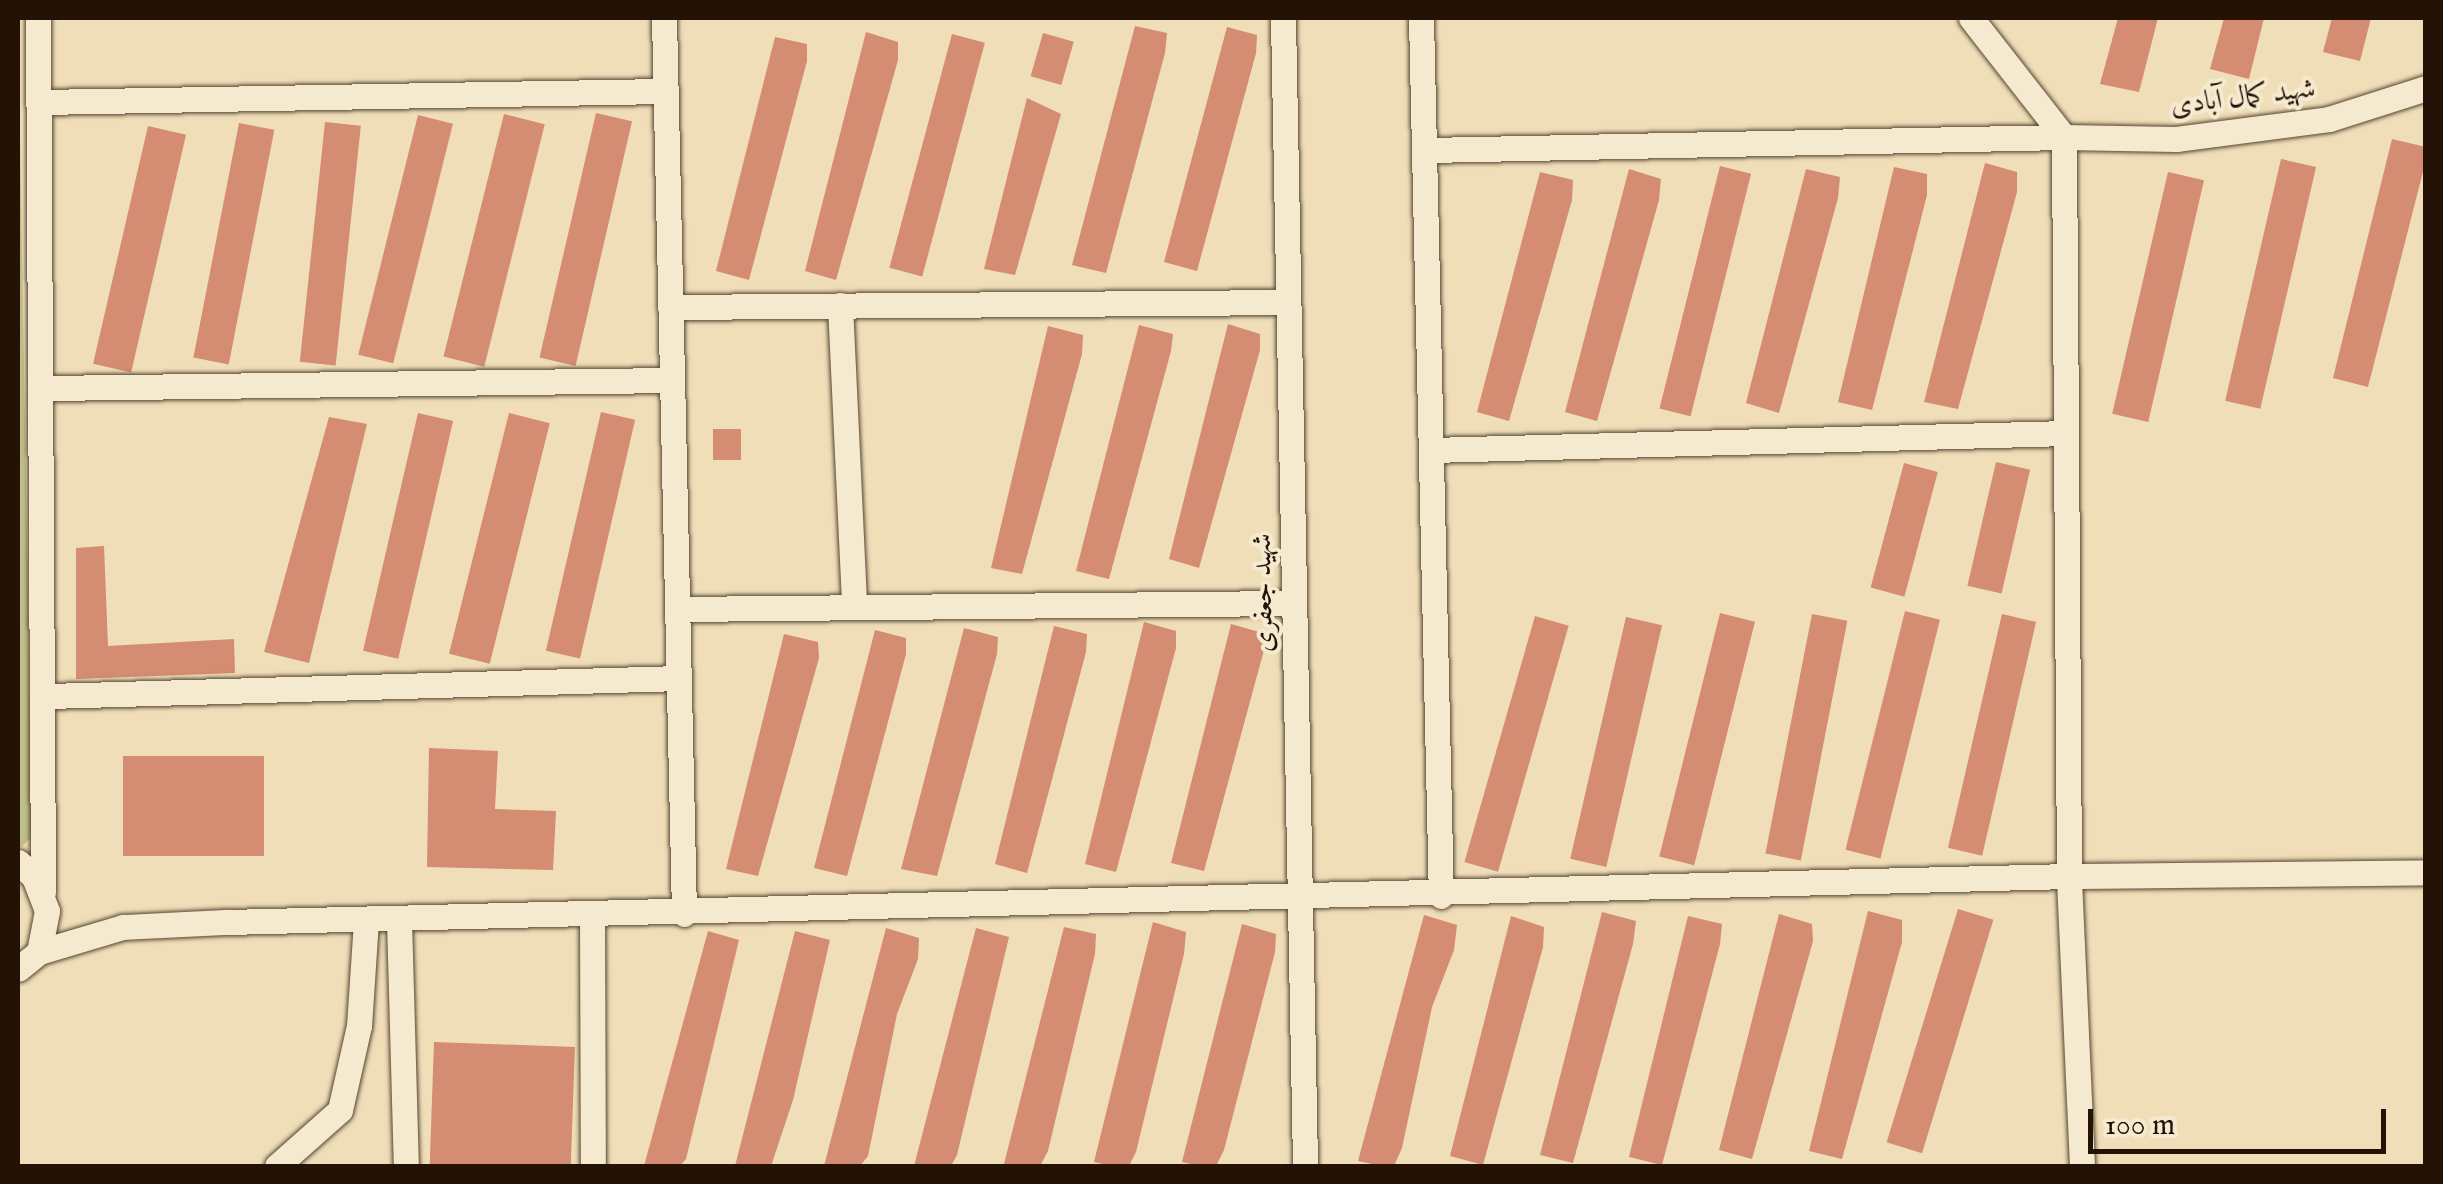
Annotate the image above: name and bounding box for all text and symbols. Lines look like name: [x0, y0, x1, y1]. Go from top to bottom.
street label: شهید کمال آبادی: [2169, 72, 2317, 124]
street label: شهید جعفری: [1246, 533, 1282, 653]
scale bar: [2093, 1089, 2390, 1151]
text: 100 m: [2105, 1107, 2175, 1145]

